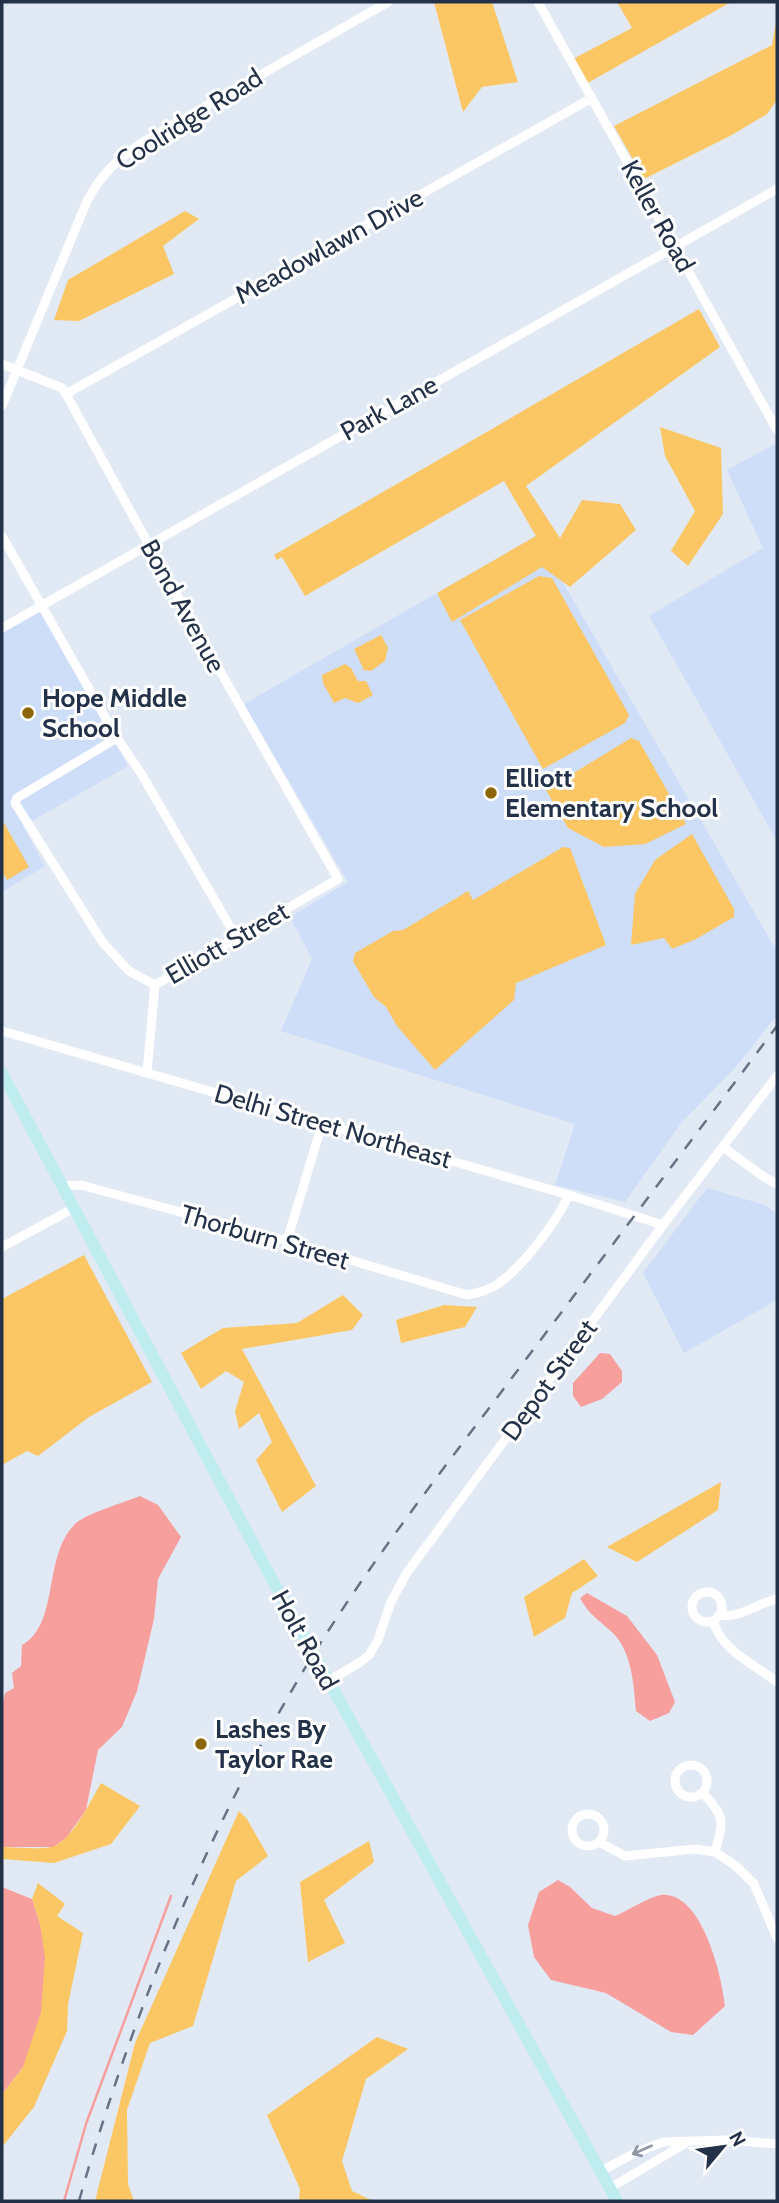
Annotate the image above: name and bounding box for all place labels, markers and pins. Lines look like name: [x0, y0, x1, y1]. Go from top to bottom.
place label: Hope Middle School: [42, 682, 187, 744]
marker: Hope Middle School: [20, 705, 36, 721]
place label: Elliott Elementary School: [505, 762, 718, 824]
marker: Elliott Elementary School: [483, 785, 499, 801]
place label: Lashes By Taylor Rae: [215, 1713, 333, 1775]
marker: Lashes By Taylor Rae: [193, 1736, 209, 1752]

